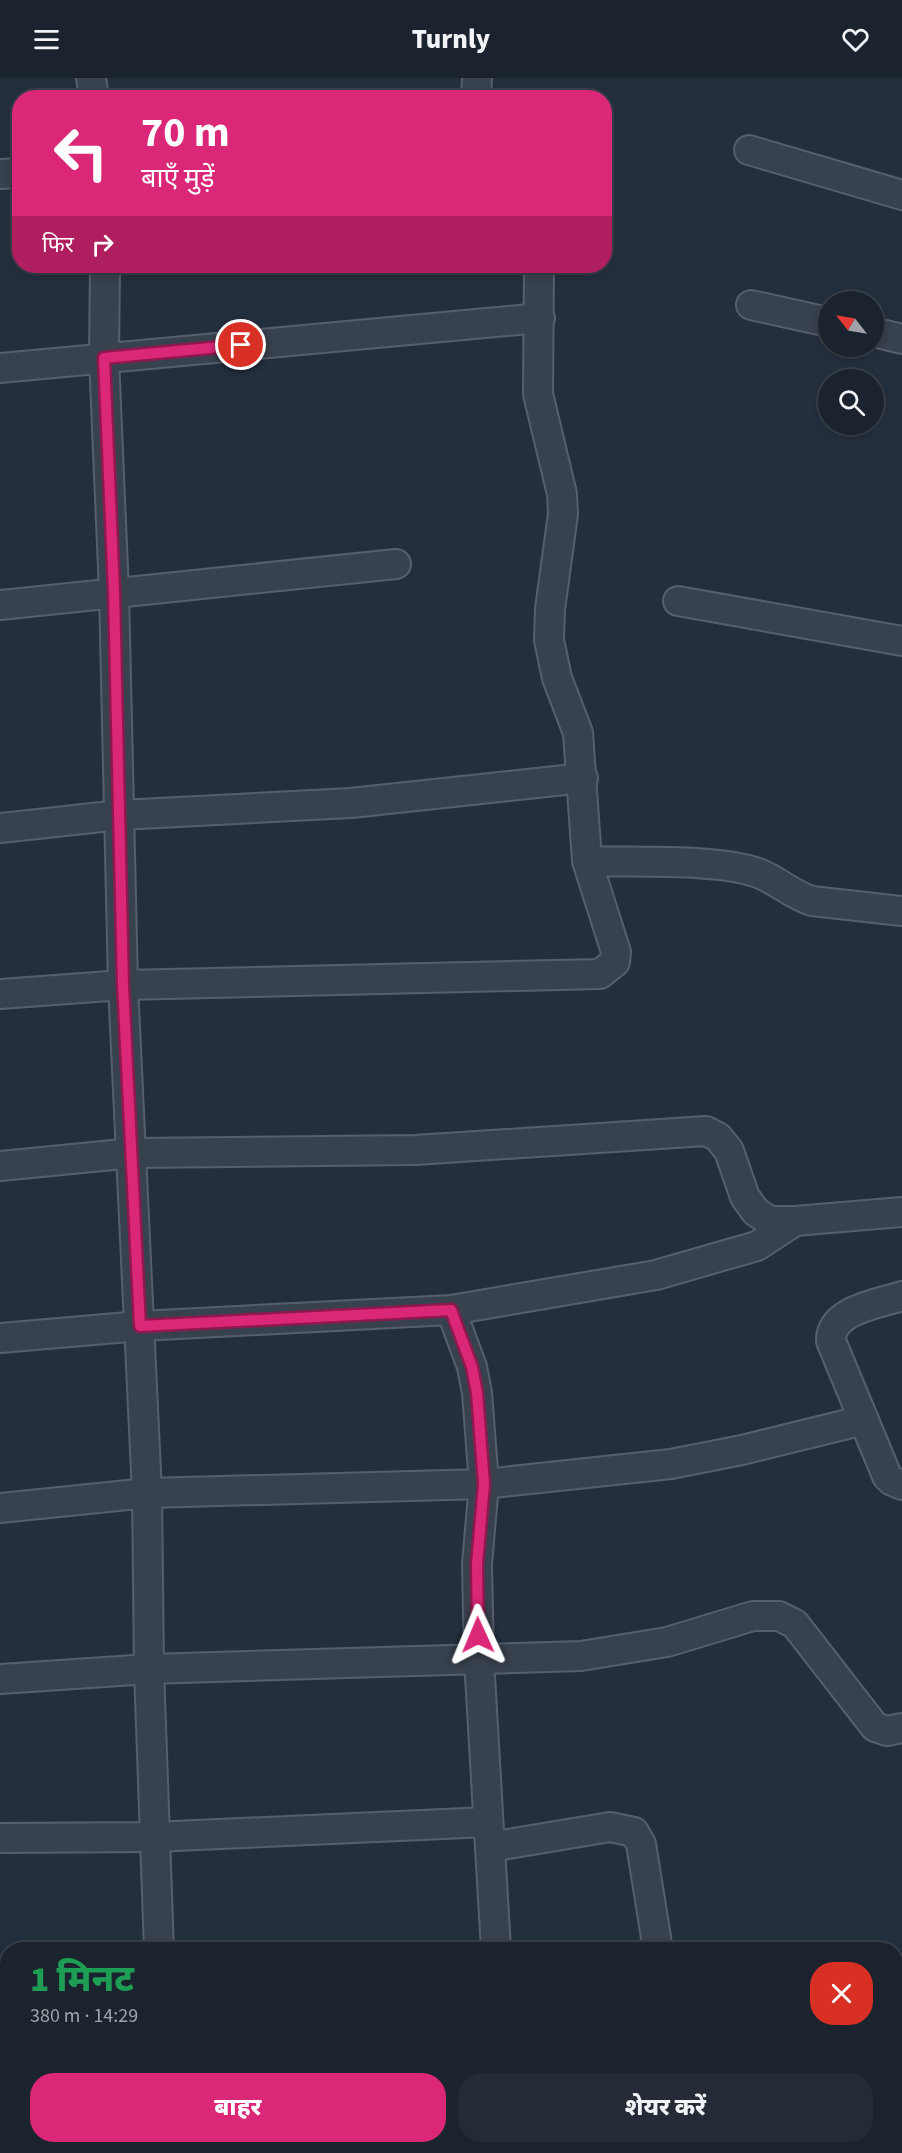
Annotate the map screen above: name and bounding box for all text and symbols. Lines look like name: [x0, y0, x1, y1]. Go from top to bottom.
text: Turnly: [412, 20, 490, 59]
icon: menu: [30, 23, 63, 56]
icon: heart: [839, 23, 872, 56]
text: 70 m: [141, 103, 230, 163]
icon: left: [42, 114, 120, 192]
text: बाएँ मुड़ें: [141, 159, 214, 198]
icon: right: [86, 228, 119, 261]
text: फिर: [42, 229, 74, 261]
north arrow: [818, 291, 884, 357]
map controls: [818, 291, 884, 435]
pin: [215, 319, 266, 370]
icon: arrive: [224, 328, 257, 361]
button: search: [818, 369, 884, 435]
position arrow: [446, 1603, 510, 1667]
text: 1 मिनट: [30, 1954, 134, 2005]
button: close: [810, 1962, 873, 2025]
text: 380 m · 14:29: [30, 2002, 138, 2030]
button: बाहर: [30, 2073, 446, 2142]
button: शेयर करें: [458, 2073, 873, 2142]

